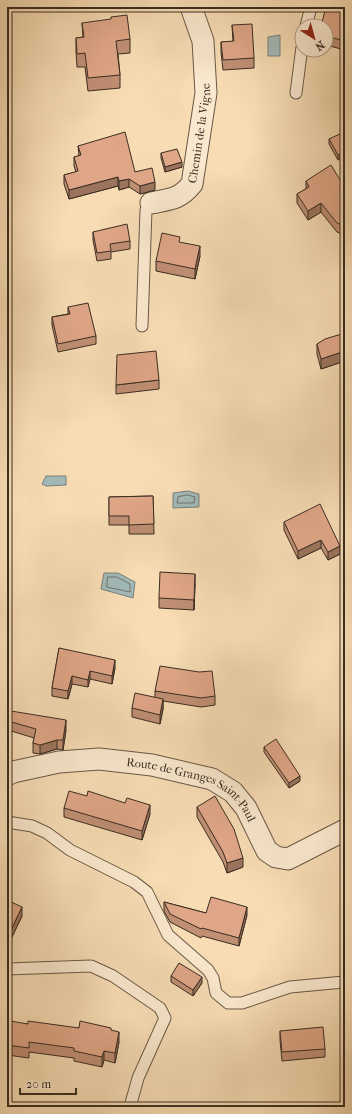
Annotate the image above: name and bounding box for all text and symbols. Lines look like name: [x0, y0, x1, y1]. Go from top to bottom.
north arrow: [294, 18, 334, 58]
text: N: [312, 38, 327, 54]
street label: Chemin de la Vigne: [185, 83, 213, 184]
street label: Route de Granges Saint-Paul: [126, 755, 259, 825]
scale bar: [20, 1070, 76, 1096]
text: 20 m: [26, 1077, 51, 1091]

